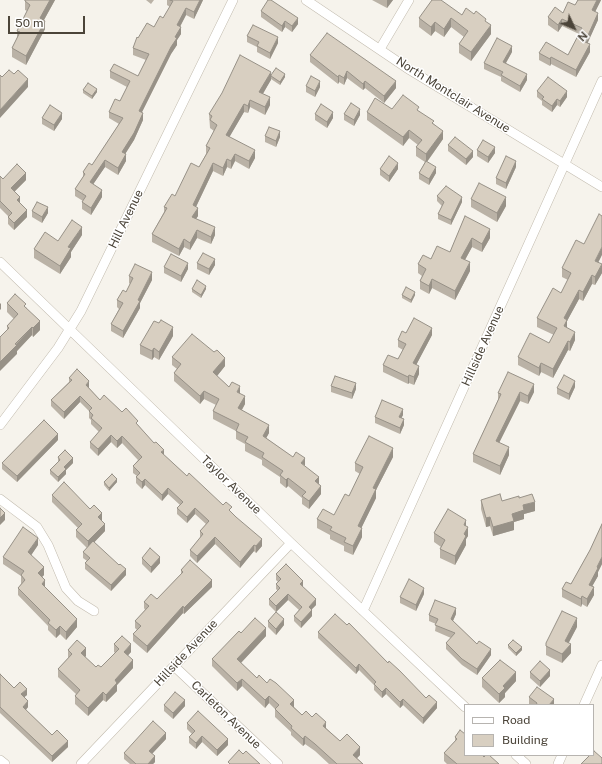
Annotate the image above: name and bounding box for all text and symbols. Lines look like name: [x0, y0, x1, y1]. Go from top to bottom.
scale bar: [10, 8, 87, 34]
north arrow: [554, 8, 594, 48]
text: 50 m: [15, 16, 43, 30]
text: N: [575, 29, 590, 44]
street label: North Montclair Avenue: [393, 54, 513, 136]
street label: Hill Avenue: [106, 187, 146, 251]
street label: Hillside Avenue: [459, 304, 507, 388]
street label: Taylor Avenue: [198, 453, 264, 517]
street label: Hillside Avenue: [151, 617, 221, 689]
street label: Carleton Avenue: [188, 678, 264, 752]
legend: [464, 704, 594, 756]
text: Road: [502, 713, 530, 727]
text: Building: [502, 733, 548, 747]

